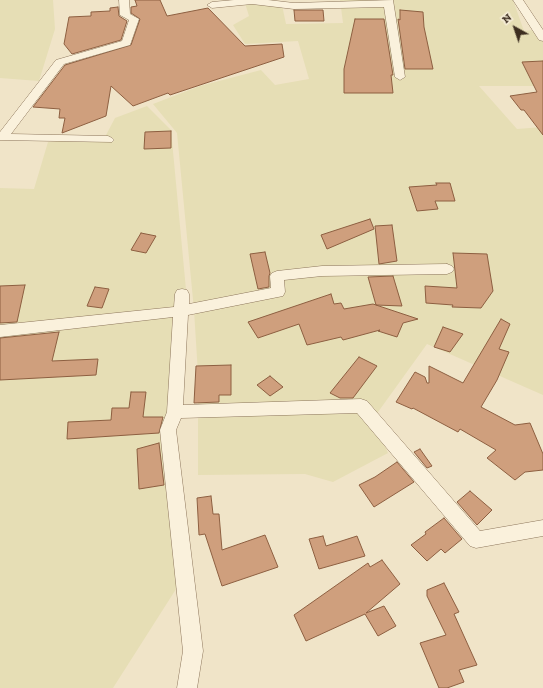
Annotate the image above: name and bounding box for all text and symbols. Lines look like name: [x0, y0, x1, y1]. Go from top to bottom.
north arrow: [495, 8, 535, 48]
text: N: [500, 11, 514, 26]

